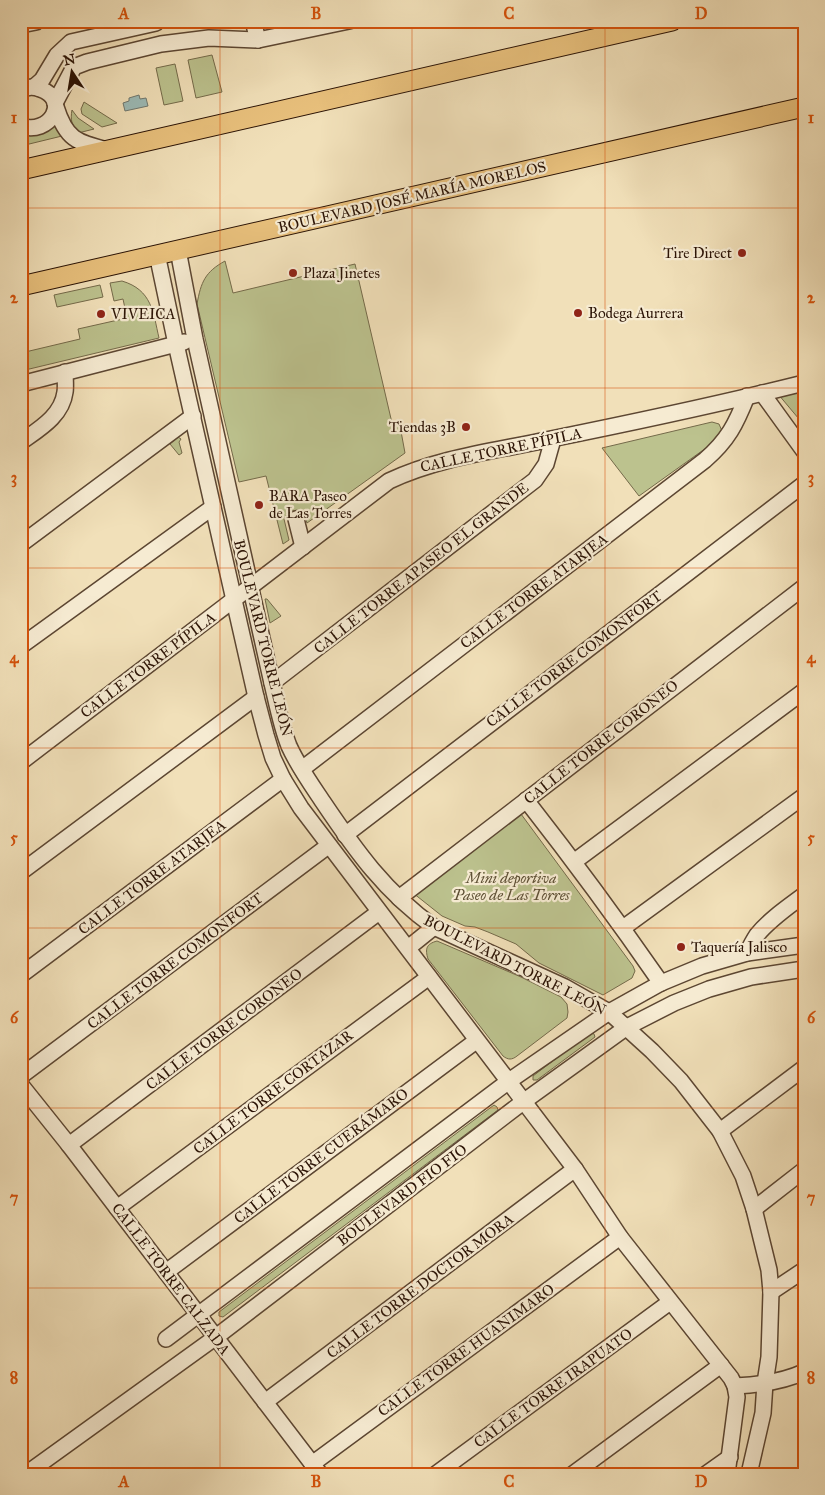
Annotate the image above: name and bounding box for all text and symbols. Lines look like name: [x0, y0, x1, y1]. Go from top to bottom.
text: A: [118, 4, 130, 23]
text: B: [311, 4, 321, 23]
text: C: [504, 4, 515, 23]
text: D: [695, 4, 708, 23]
north arrow: [48, 48, 98, 98]
text: N: [62, 50, 77, 69]
text: 1: [11, 108, 18, 127]
text: 1: [808, 108, 815, 127]
street label: BOULEVARD JOSÉ MARÍA MORELOS: [276, 156, 548, 238]
place label: Tire Direct: [663, 244, 733, 262]
marker: Tire Direct: [736, 247, 748, 259]
place label: Plaza Jinetes: [303, 264, 380, 283]
marker: Plaza Jinetes: [287, 267, 299, 279]
text: 2: [10, 288, 19, 307]
text: 2: [807, 288, 816, 307]
place label: Bodega Aurrera: [588, 304, 684, 322]
place label: VIVEICA: [110, 305, 176, 323]
marker: Bodega Aurrera: [572, 307, 584, 319]
marker: VIVEICA: [95, 308, 107, 320]
place label: Tiendas 3B: [389, 418, 456, 436]
marker: Tiendas 3B: [460, 421, 472, 433]
street label: CALLE TORRE PÍPILA: [418, 423, 583, 476]
text: 3: [11, 468, 17, 488]
text: 3: [808, 468, 814, 488]
street label: CALLE TORRE APASEO EL GRANDE: [310, 478, 532, 657]
place label: BARA Paseo de Las Torres: [269, 487, 352, 522]
marker: BARA Paseo de Las Torres: [253, 499, 265, 511]
street label: CALLE TORRE ATARJEA: [457, 530, 612, 653]
street label: BOULEVARD TORRE LEÓN: [230, 537, 297, 739]
street label: CALLE TORRE COMONFORT: [483, 587, 665, 731]
street label: CALLE TORRE PÍPILA: [76, 607, 219, 722]
text: 4: [10, 648, 20, 668]
text: 4: [807, 648, 817, 668]
street label: CALLE TORRE CORONEO: [520, 676, 682, 808]
street label: CALLE TORRE ATARJEA: [75, 816, 230, 939]
text: 5: [10, 828, 18, 847]
text: 5: [807, 828, 815, 847]
park label: Mini deportiva Paseo de Las Torres: [452, 869, 570, 904]
street label: CALLE TORRE COMONFORT: [84, 889, 266, 1033]
street label: BOULEVARD TORRE LEÓN: [421, 910, 610, 1019]
place label: Taquería Jalisco: [691, 938, 787, 957]
marker: Taquería Jalisco: [675, 941, 687, 953]
street label: CALLE TORRE CORONEO: [142, 964, 306, 1094]
text: 6: [10, 1008, 19, 1027]
text: 6: [807, 1008, 816, 1027]
street label: CALLE TORRE CORTAZAR: [190, 1026, 357, 1158]
street label: CALLE TORRE CUERÁMARO: [230, 1084, 412, 1228]
street label: BOULEVARD FIO FIO: [333, 1140, 471, 1250]
text: 7: [10, 1188, 19, 1207]
text: 7: [807, 1188, 816, 1207]
street label: CALLE TORRE CALZADA: [108, 1199, 234, 1359]
street label: CALLE TORRE DOCTOR MORA: [323, 1210, 517, 1362]
street label: CALLE TORRE HUANIMARO: [374, 1280, 558, 1420]
street label: CALLE TORRE IRAPUATO: [470, 1324, 636, 1452]
text: 8: [10, 1368, 18, 1387]
text: 8: [807, 1368, 815, 1387]
text: A: [118, 1472, 130, 1491]
text: B: [311, 1472, 321, 1491]
text: C: [504, 1472, 515, 1491]
text: D: [695, 1472, 708, 1491]

